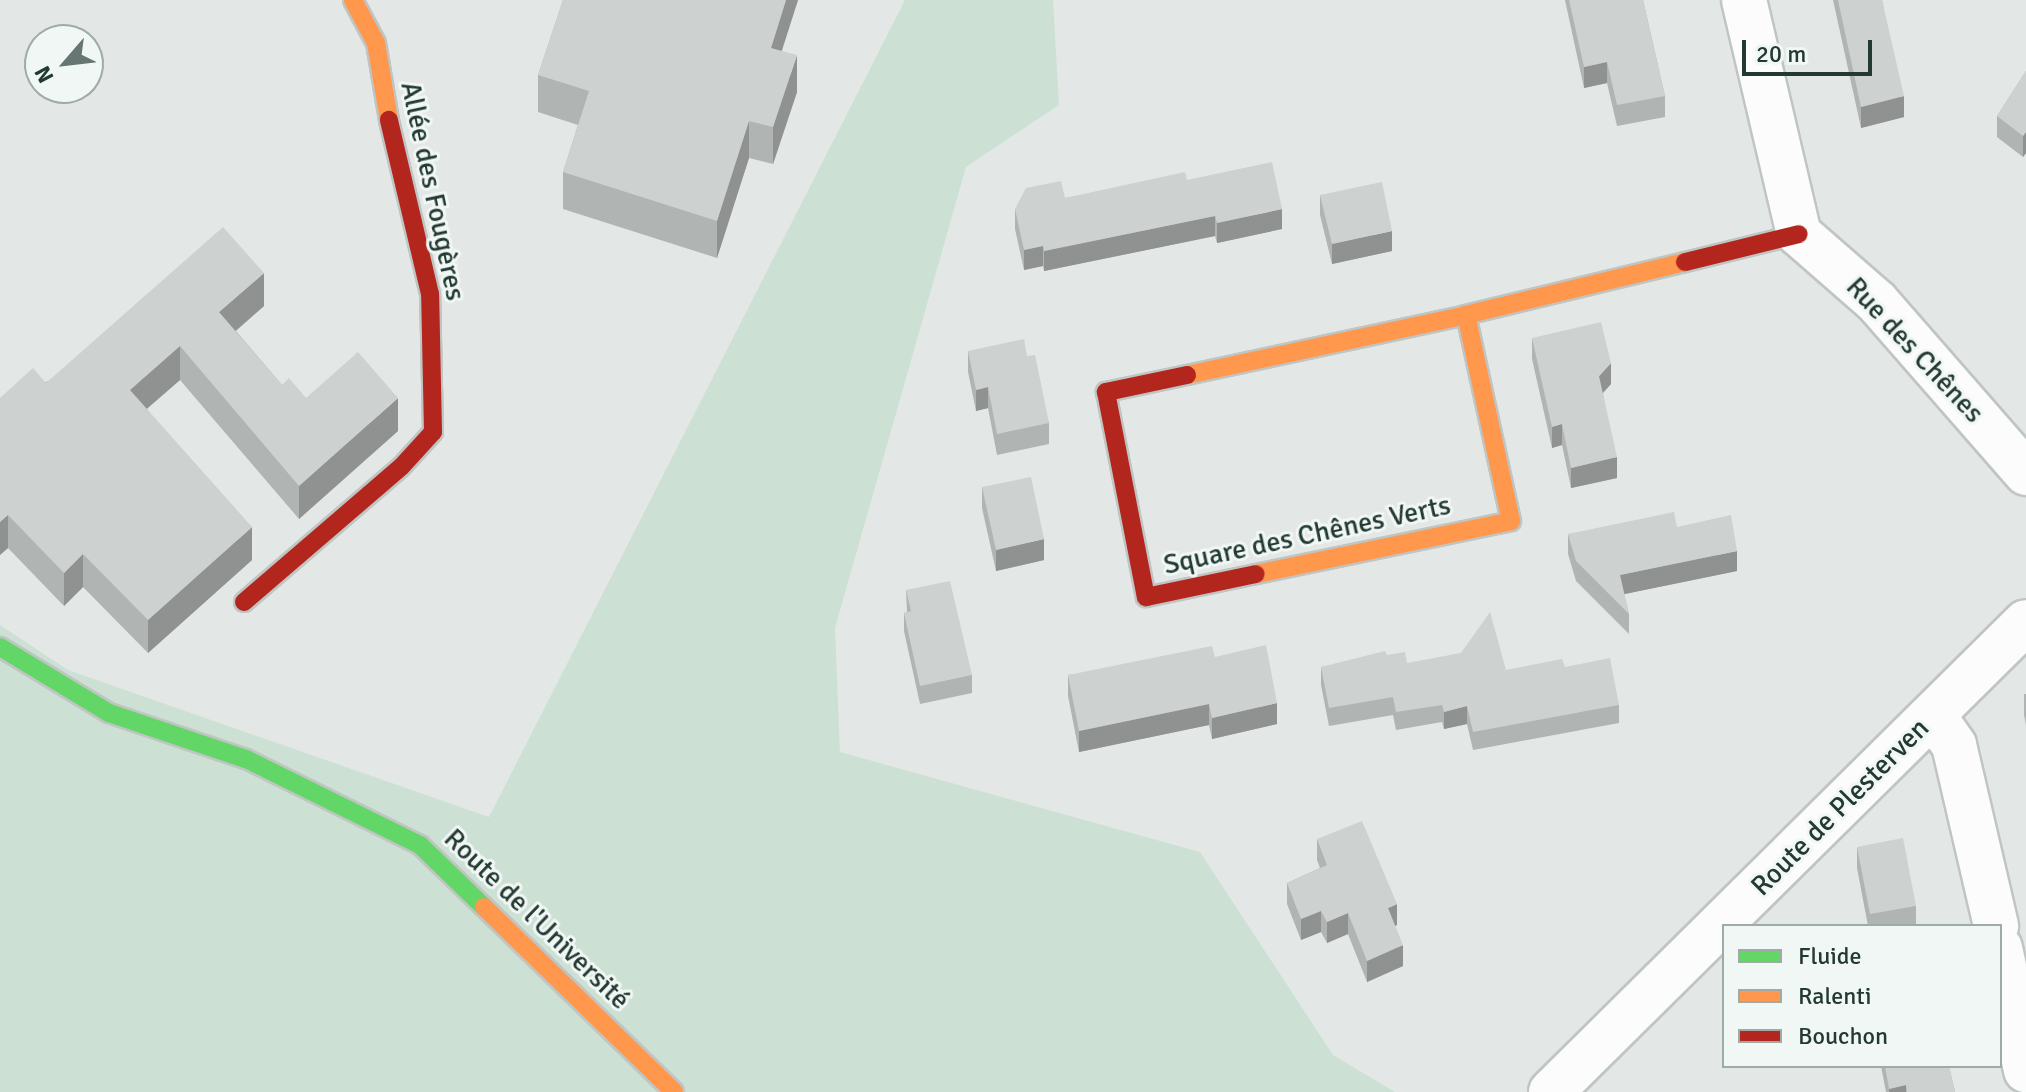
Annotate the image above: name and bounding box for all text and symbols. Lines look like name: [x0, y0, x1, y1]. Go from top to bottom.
north arrow: [24, 24, 104, 104]
scale bar: [1746, 24, 1876, 74]
text: 20 m: [1756, 39, 1806, 69]
text: N: [29, 61, 60, 88]
street label: Allée des Fougères: [393, 79, 473, 303]
street label: Rue des Chênes: [1839, 270, 1991, 430]
street label: Square des Chênes Verts: [1160, 488, 1454, 582]
street label: Route de Plesterven: [1744, 711, 1936, 903]
street label: Route de l'Université: [437, 822, 637, 1016]
legend: [1722, 924, 2002, 1068]
text: Fluide: [1798, 941, 1862, 971]
text: Ralenti: [1798, 981, 1871, 1011]
text: Bouchon: [1798, 1021, 1888, 1051]

